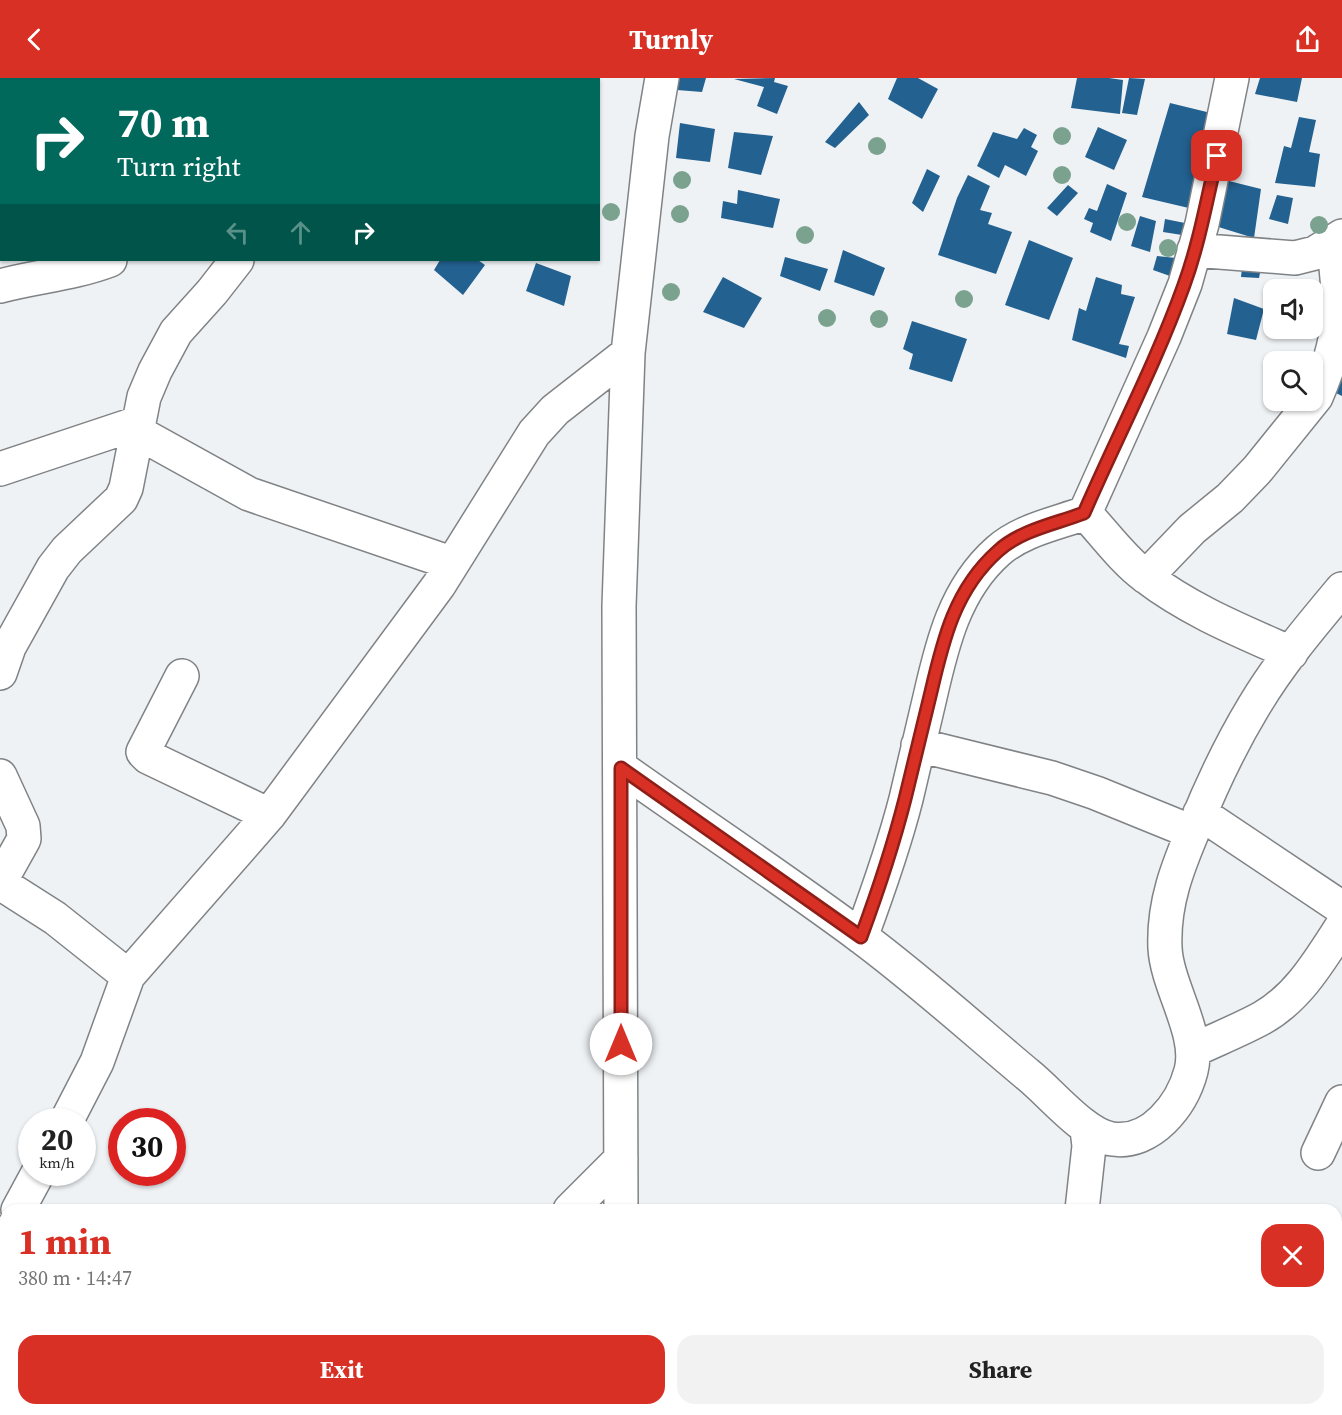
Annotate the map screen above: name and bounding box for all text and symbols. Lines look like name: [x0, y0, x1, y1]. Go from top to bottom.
text: Turnly: [629, 21, 713, 58]
icon: back: [18, 23, 51, 56]
icon: share: [1291, 23, 1324, 56]
text: 70 m: [117, 93, 210, 151]
icon: right: [18, 102, 96, 180]
pin: [1191, 130, 1242, 181]
icon: arrive: [1200, 139, 1233, 172]
text: Turn right: [117, 148, 241, 185]
icon: left: [221, 216, 254, 249]
icon: ahead: [284, 216, 317, 249]
icon: right: [347, 216, 380, 249]
map controls: [1263, 279, 1323, 411]
button: sound: [1263, 279, 1323, 339]
button: search: [1263, 351, 1323, 411]
position arrow: [589, 1012, 653, 1076]
speed limit sign: 30: [108, 1108, 186, 1186]
text: 20: [41, 1119, 73, 1160]
text: km/h: [39, 1152, 75, 1173]
text: 1 min: [18, 1217, 111, 1266]
button: close: [1261, 1224, 1324, 1287]
text: 380 m · 14:47: [18, 1264, 132, 1292]
button: Exit: [18, 1335, 665, 1404]
button: Share: [677, 1335, 1324, 1404]

